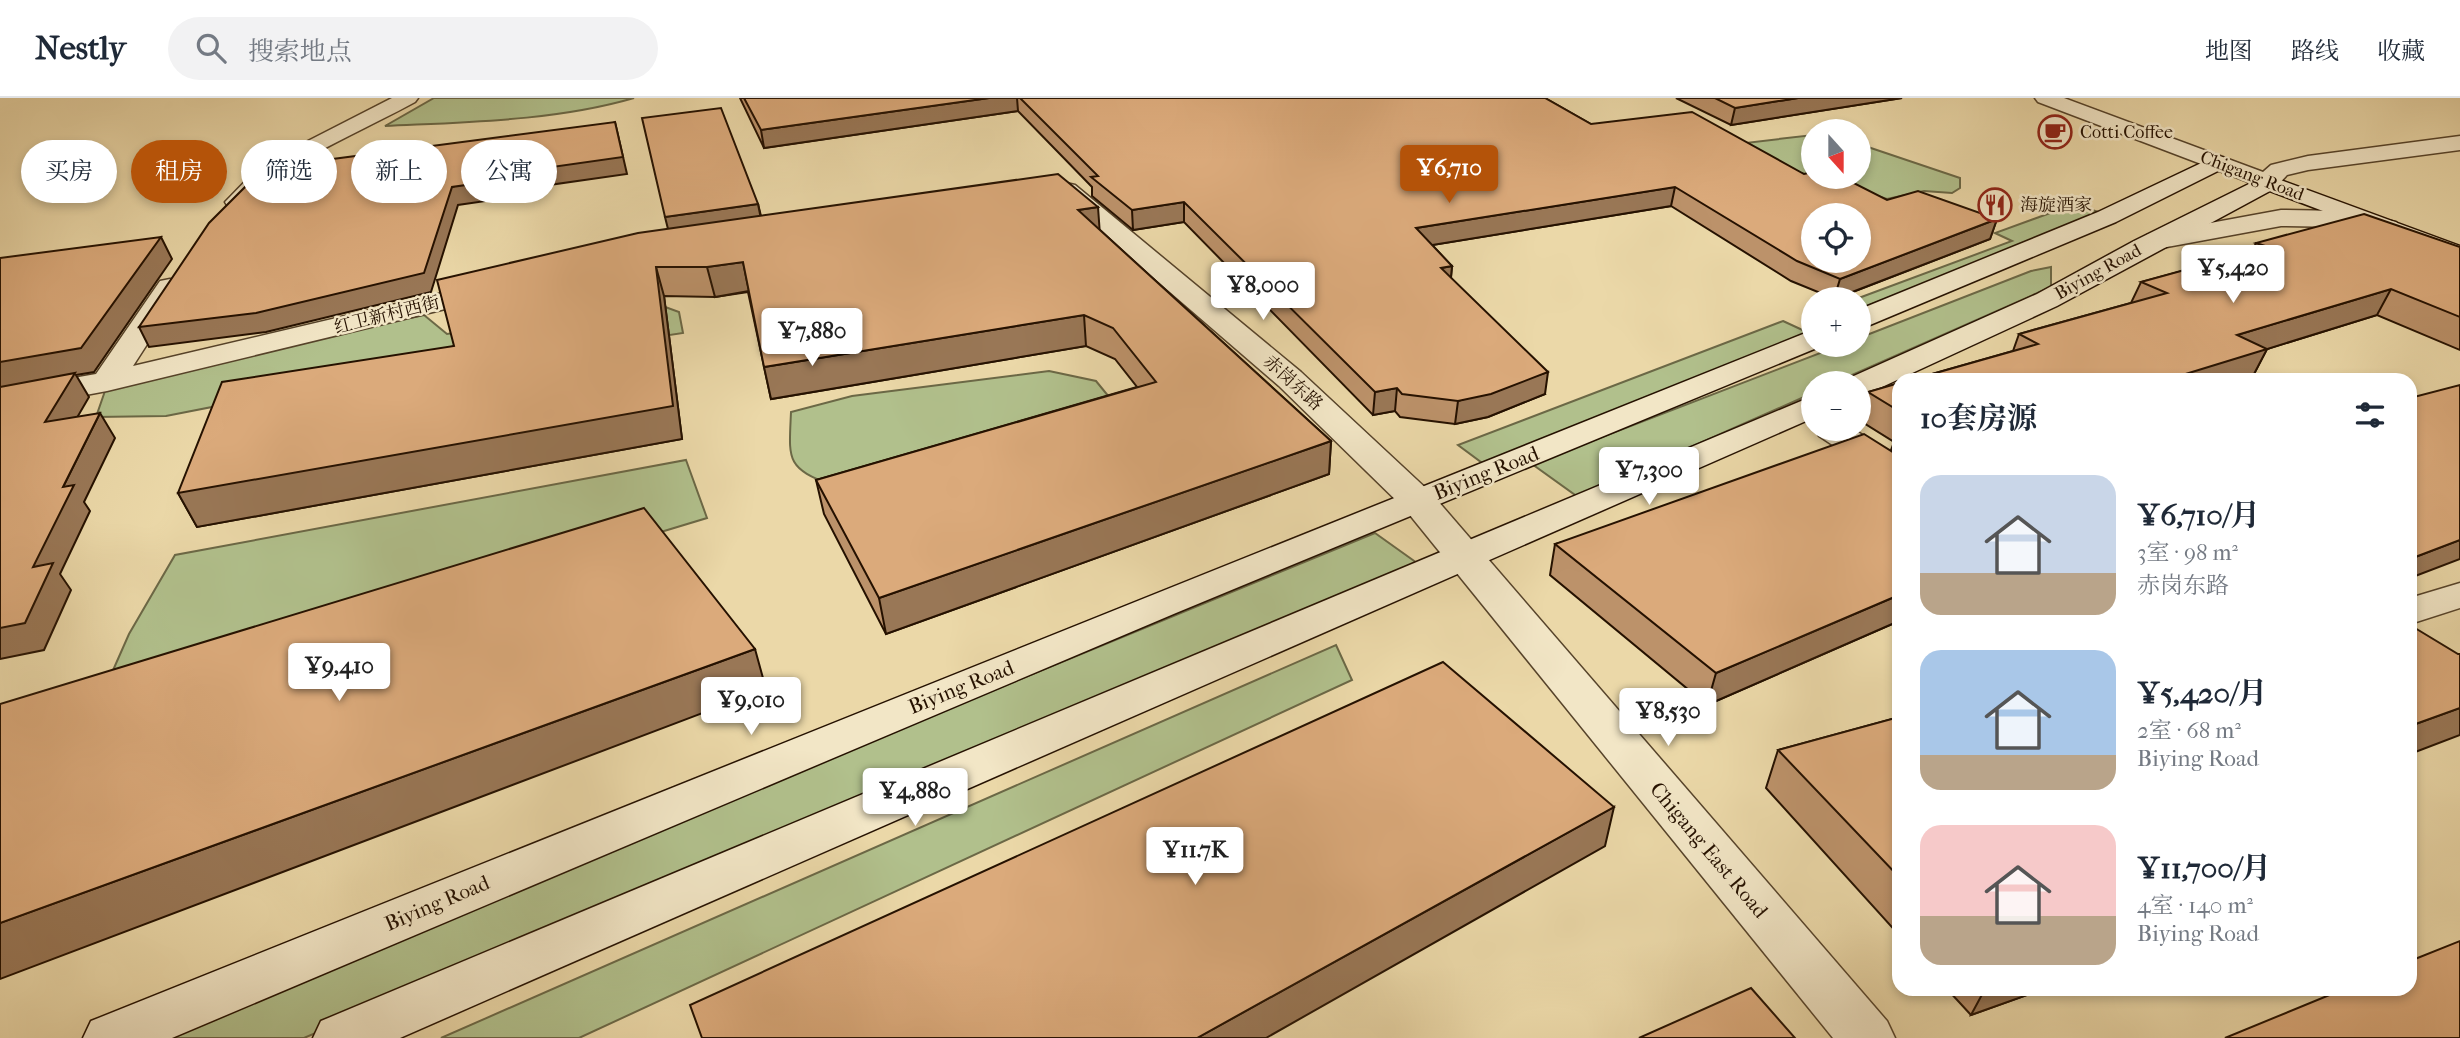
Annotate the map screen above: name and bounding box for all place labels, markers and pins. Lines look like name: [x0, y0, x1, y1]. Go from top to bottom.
cafe icon: Cotti Coffee: [2036, 113, 2074, 151]
place label: Cotti Coffee: [2080, 122, 2173, 143]
pin: ¥6,710: [1392, 146, 1506, 205]
restaurant icon: 海旋酒家: [1976, 186, 2014, 224]
place label: 海旋酒家: [2020, 195, 2092, 216]
pin: ¥5,420: [2176, 246, 2290, 305]
pin: ¥8,000: [1206, 262, 1320, 322]
pin: ¥7,880: [755, 308, 869, 368]
pin: ¥7,300: [1592, 448, 1706, 507]
pin: ¥9,410: [282, 644, 396, 703]
pin: ¥9,010: [694, 678, 808, 737]
pin: ¥8,530: [1611, 688, 1725, 748]
pin: ¥4,880: [858, 768, 972, 828]
pin: ¥11.7K: [1138, 828, 1252, 887]

